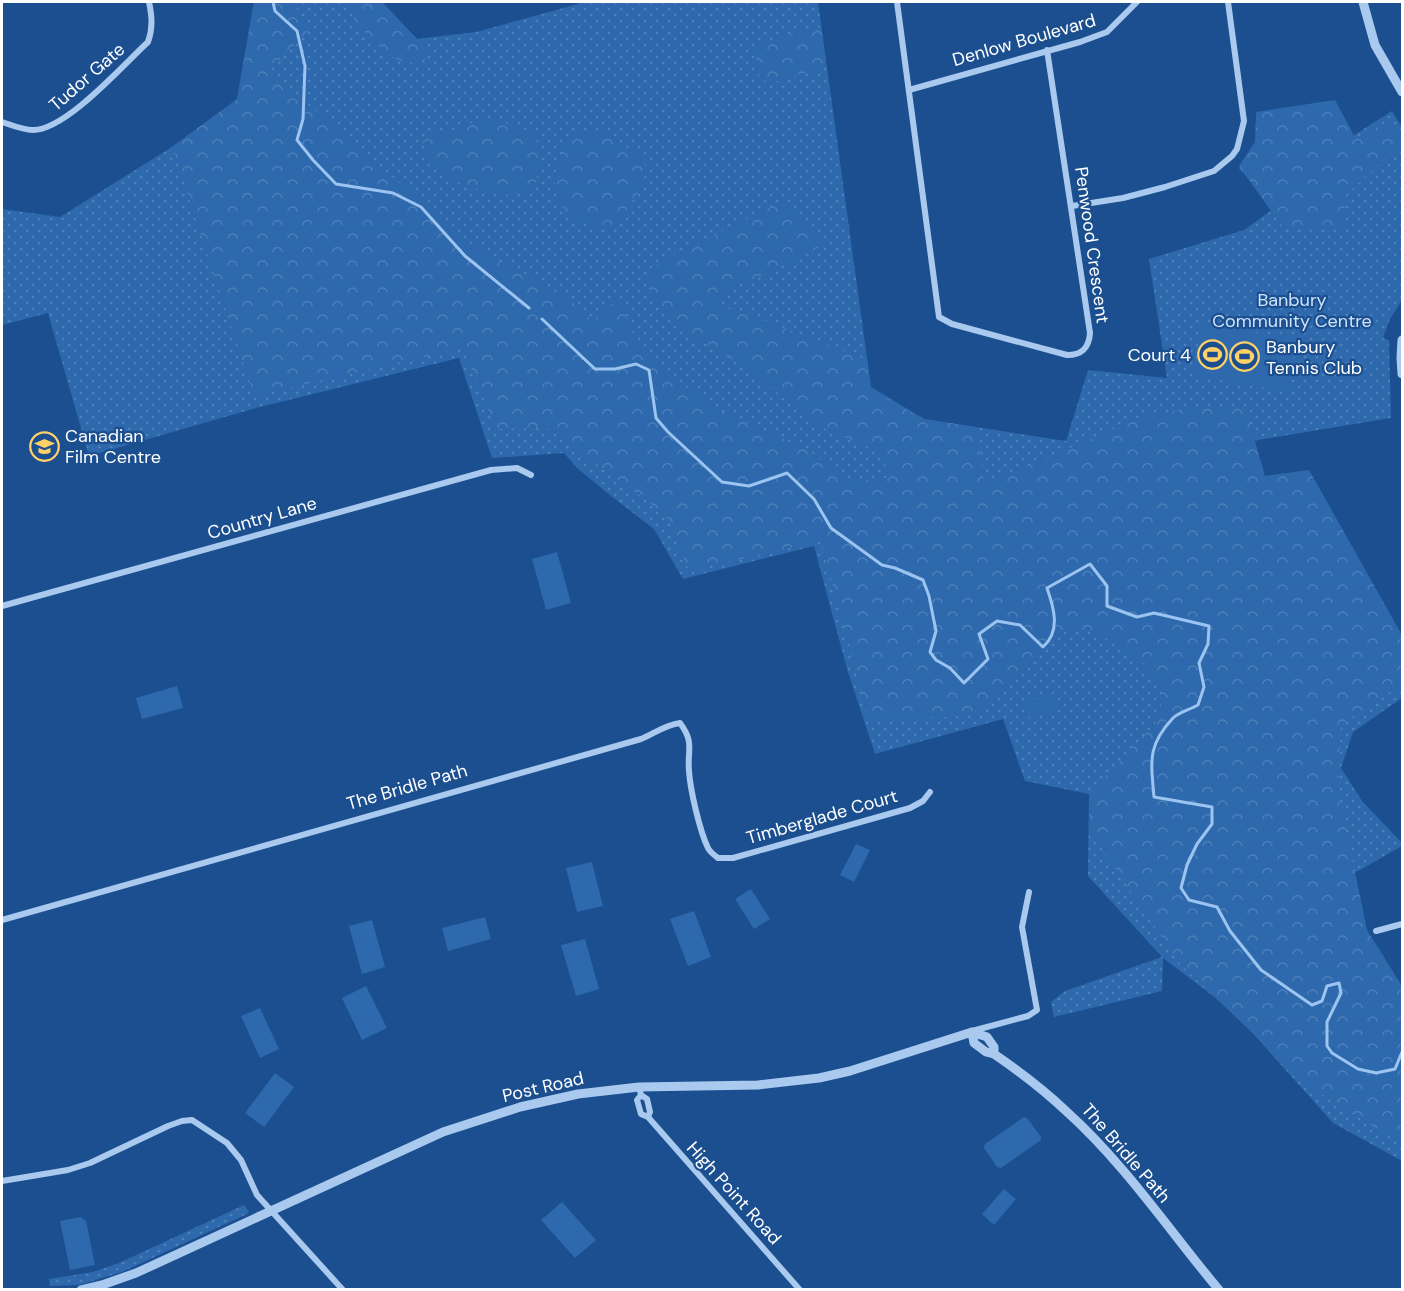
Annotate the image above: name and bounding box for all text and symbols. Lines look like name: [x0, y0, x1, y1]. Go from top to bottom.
street label: Denlow Boulevard: [950, 8, 1098, 72]
street label: Tudor Gate: [44, 37, 130, 117]
street label: Penwood Crescent: [1069, 165, 1115, 325]
park label: Banbury Community Centre: [1212, 288, 1372, 333]
place label: Banbury Tennis Club: [1266, 335, 1362, 380]
sports icon: Court 4: [1196, 339, 1228, 371]
sports icon: Banbury Tennis Club: [1229, 341, 1261, 373]
place label: Court 4: [1128, 343, 1191, 367]
place label: Canadian Film Centre: [65, 424, 161, 469]
school or university icon: Canadian Film Centre: [28, 430, 60, 462]
street label: Country Lane: [205, 491, 319, 545]
street label: The Bridle Path: [344, 758, 470, 816]
street label: Timberglade Court: [744, 784, 900, 850]
street label: Post Road: [500, 1066, 586, 1108]
street label: The Bridle Path: [1076, 1098, 1176, 1208]
street label: High Point Road: [681, 1136, 787, 1250]

